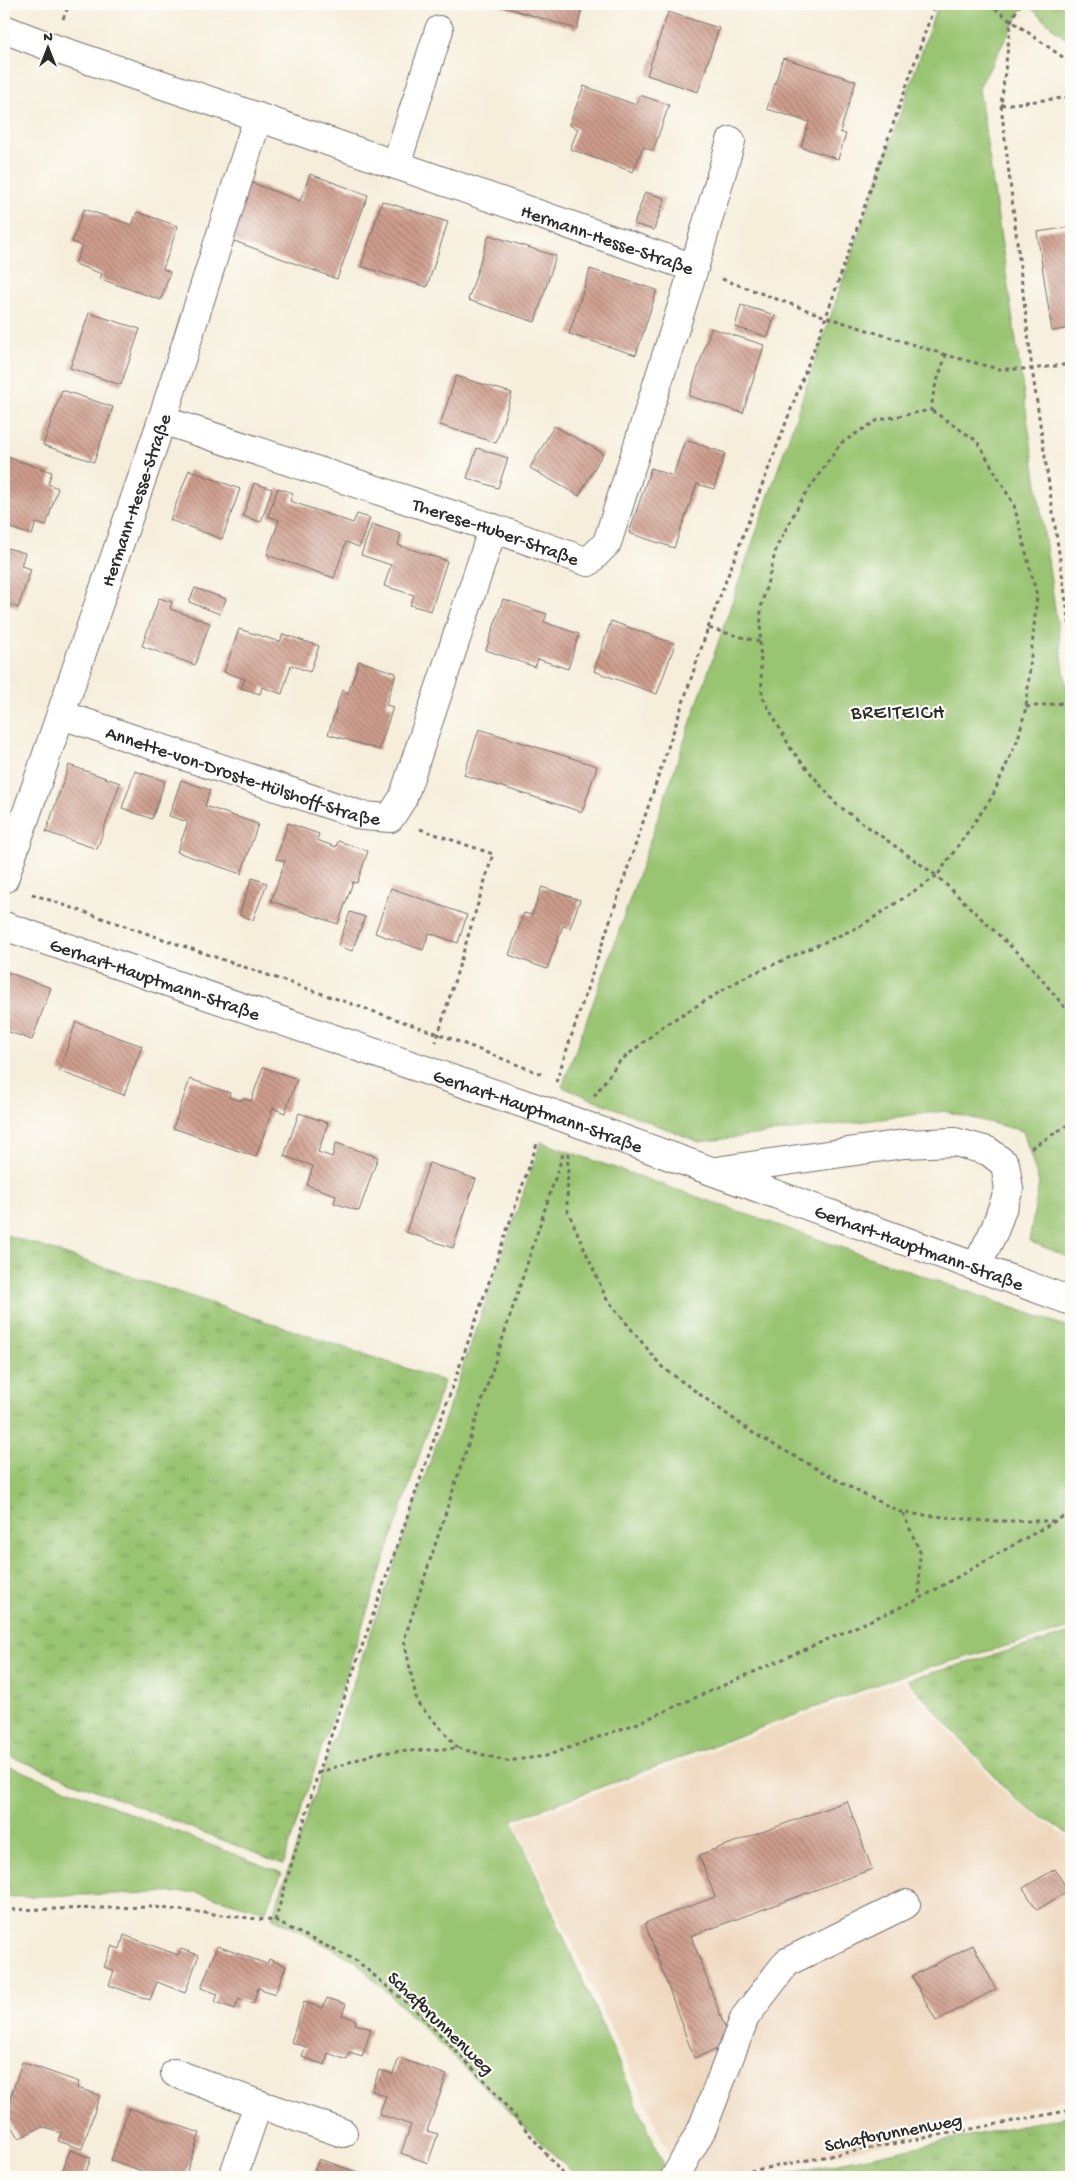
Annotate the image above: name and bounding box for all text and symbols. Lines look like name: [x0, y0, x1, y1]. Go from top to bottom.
north arrow: [22, 22, 72, 72]
text: N: [43, 29, 53, 46]
street label: Hermann-Hesse-Straße: [517, 201, 696, 282]
street label: Hermann-Hesse-Straße: [97, 412, 178, 590]
street label: Therese-Huber-Straße: [408, 494, 582, 573]
district label: BREITEICH: [850, 703, 945, 726]
street label: Annette-von-Droste-Hülshoff-Straße: [102, 722, 381, 832]
street label: Gerhart-Hauptmann-Straße: [46, 935, 263, 1028]
street label: Gerhart-Hauptmann-Straße: [429, 1066, 645, 1160]
street label: Gerhart-Hauptmann-Straße: [811, 1201, 1026, 1298]
street label: Schafbrunnenweg: [381, 1968, 498, 2081]
street label: Schafbrunnenweg: [823, 2110, 965, 2159]

